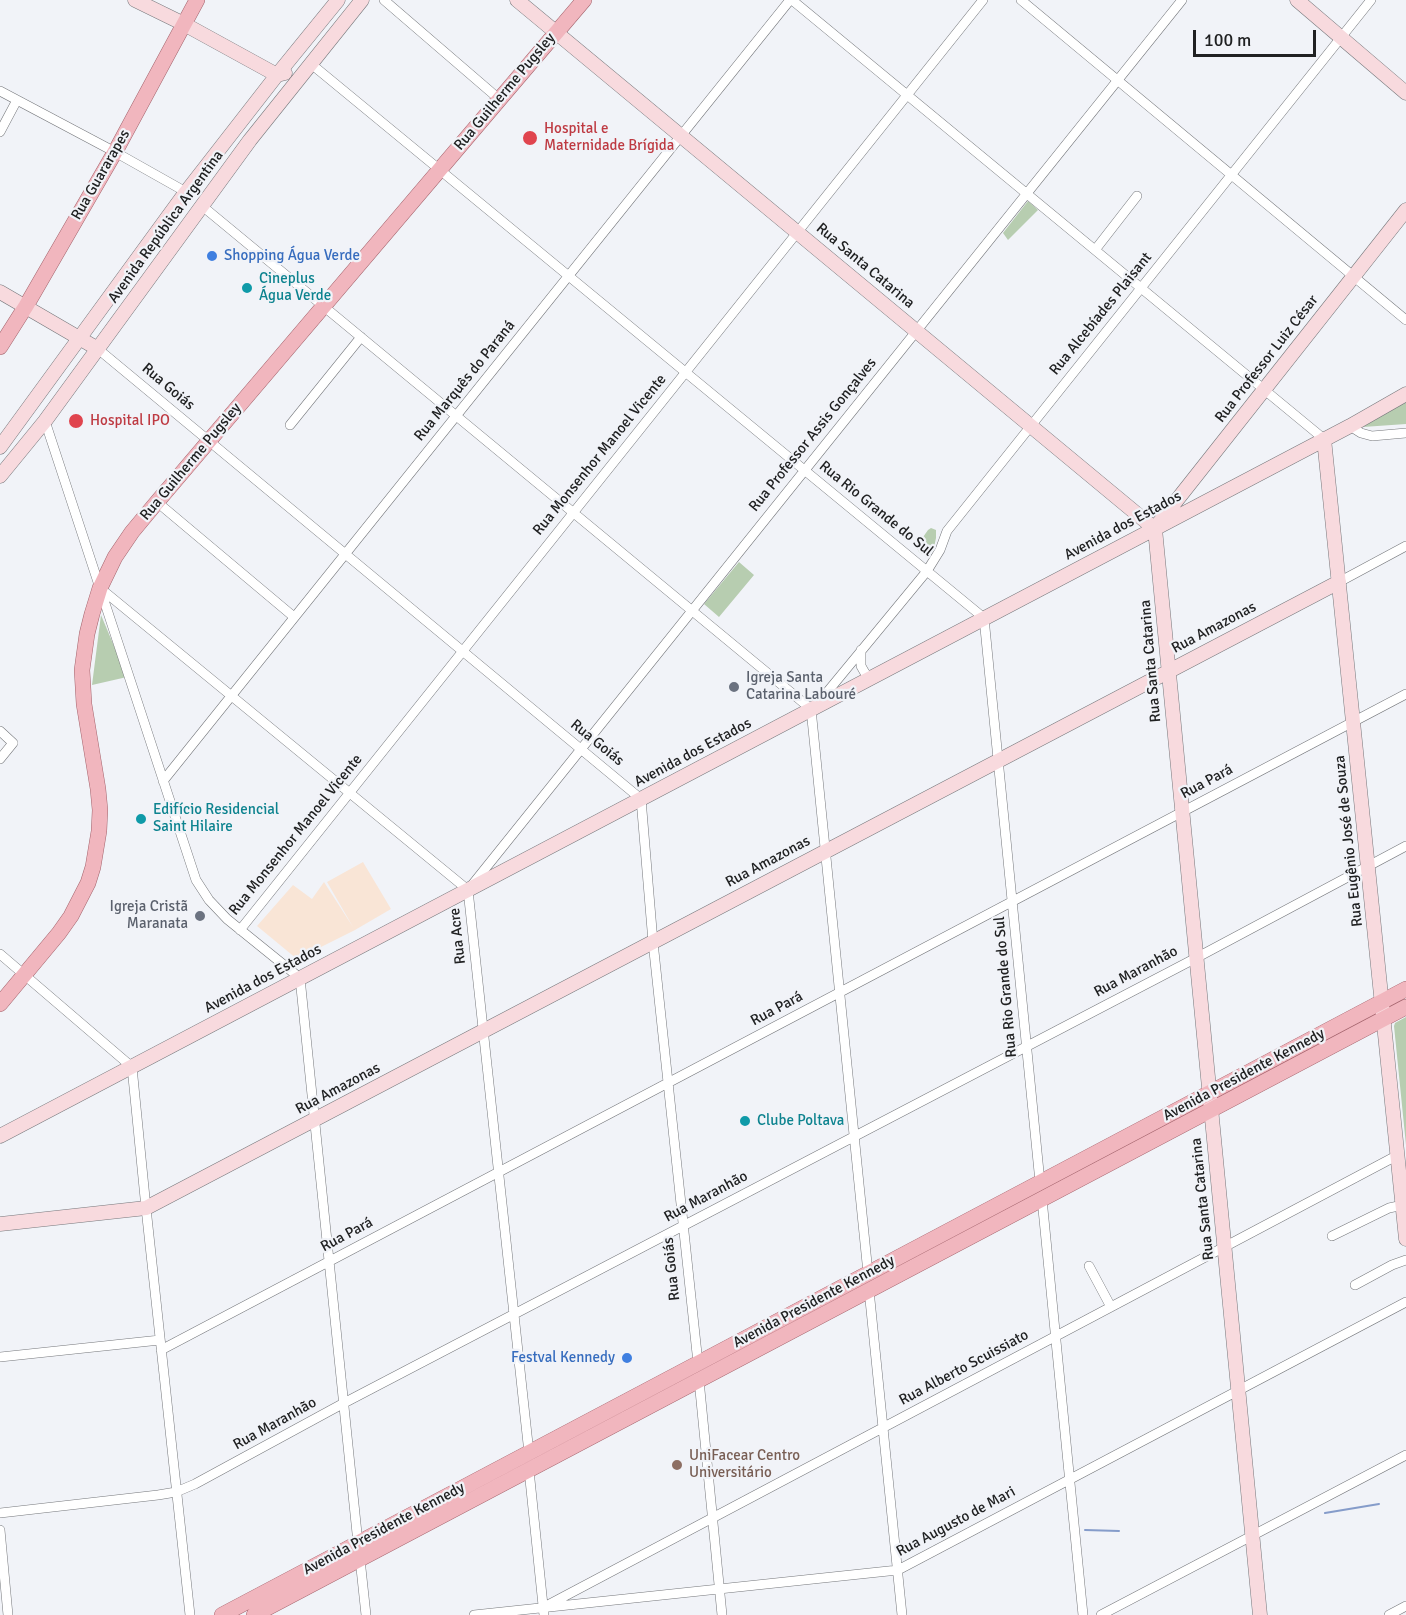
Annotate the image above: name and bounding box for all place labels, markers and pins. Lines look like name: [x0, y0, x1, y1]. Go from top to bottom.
place label: Hospital e Maternidade Brígida: [544, 120, 674, 155]
marker: Hospital e Maternidade Brígida: [521, 129, 539, 147]
place label: Shopping Água Verde: [224, 247, 360, 265]
marker: Shopping Água Verde: [205, 249, 219, 263]
place label: Cineplus Água Verde: [259, 270, 331, 305]
marker: Cineplus Água Verde: [240, 281, 254, 295]
marker: Hospital IPO: [67, 412, 85, 430]
place label: Hospital IPO: [90, 412, 170, 430]
place label: Igreja Santa Catarina Labouré: [746, 669, 856, 704]
marker: Igreja Santa Catarina Labouré: [727, 680, 741, 694]
place label: Edifício Residencial Saint Hilaire: [153, 801, 279, 836]
marker: Edifício Residencial Saint Hilaire: [134, 812, 148, 826]
place label: Igreja Cristã Maranata: [110, 898, 188, 933]
marker: Igreja Cristã Maranata: [193, 909, 207, 923]
place label: Clube Poltava: [757, 1112, 844, 1130]
marker: Clube Poltava: [738, 1114, 752, 1128]
place label: Festval Kennedy: [511, 1349, 615, 1367]
marker: Festval Kennedy: [620, 1351, 634, 1365]
place label: UniFacear Centro Universitário: [689, 1447, 800, 1482]
marker: UniFacear Centro Universitário: [670, 1458, 684, 1472]

